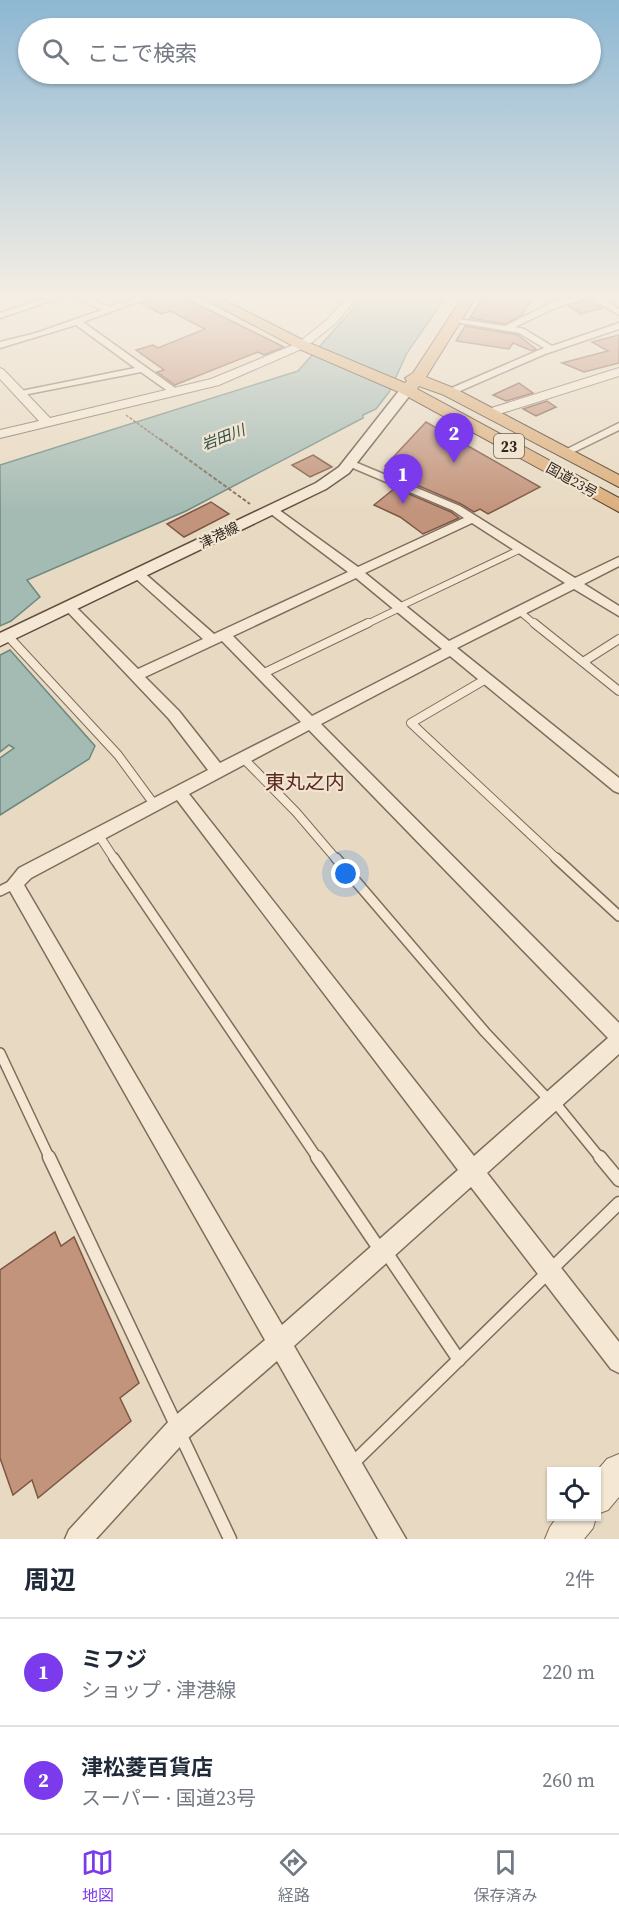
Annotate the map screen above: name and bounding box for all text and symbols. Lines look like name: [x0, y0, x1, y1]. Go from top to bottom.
search box: [18, 18, 601, 84]
icon: search: [39, 35, 72, 68]
text: ここで検索: [87, 38, 197, 68]
pin: 2: [434, 414, 474, 463]
water label: 岩田川: [198, 418, 250, 455]
road number: 23: [494, 434, 524, 458]
pin: 1: [384, 454, 422, 504]
street label: 国道23号: [543, 458, 601, 502]
street label: 津港線: [196, 517, 242, 553]
district label: 東丸之内: [265, 768, 345, 796]
your location: [331, 859, 360, 888]
map controls: [547, 1467, 601, 1521]
button: locate: [547, 1467, 601, 1521]
text: 周辺: [24, 1562, 76, 1598]
text: 2件: [565, 1565, 595, 1593]
text: ミフジ: [81, 1644, 147, 1674]
text: 1: [38, 1658, 49, 1686]
text: 220 m: [542, 1658, 595, 1686]
text: ショップ · 津港線: [81, 1676, 236, 1704]
text: 津松菱百貨店: [81, 1752, 213, 1782]
text: 2: [38, 1766, 49, 1794]
text: 260 m: [542, 1766, 595, 1794]
text: スーパー · 国道23号: [81, 1784, 256, 1812]
tab: 地図: [81, 1846, 114, 1906]
tab: 経路: [277, 1846, 310, 1906]
tab: 保存済み: [473, 1846, 537, 1906]

